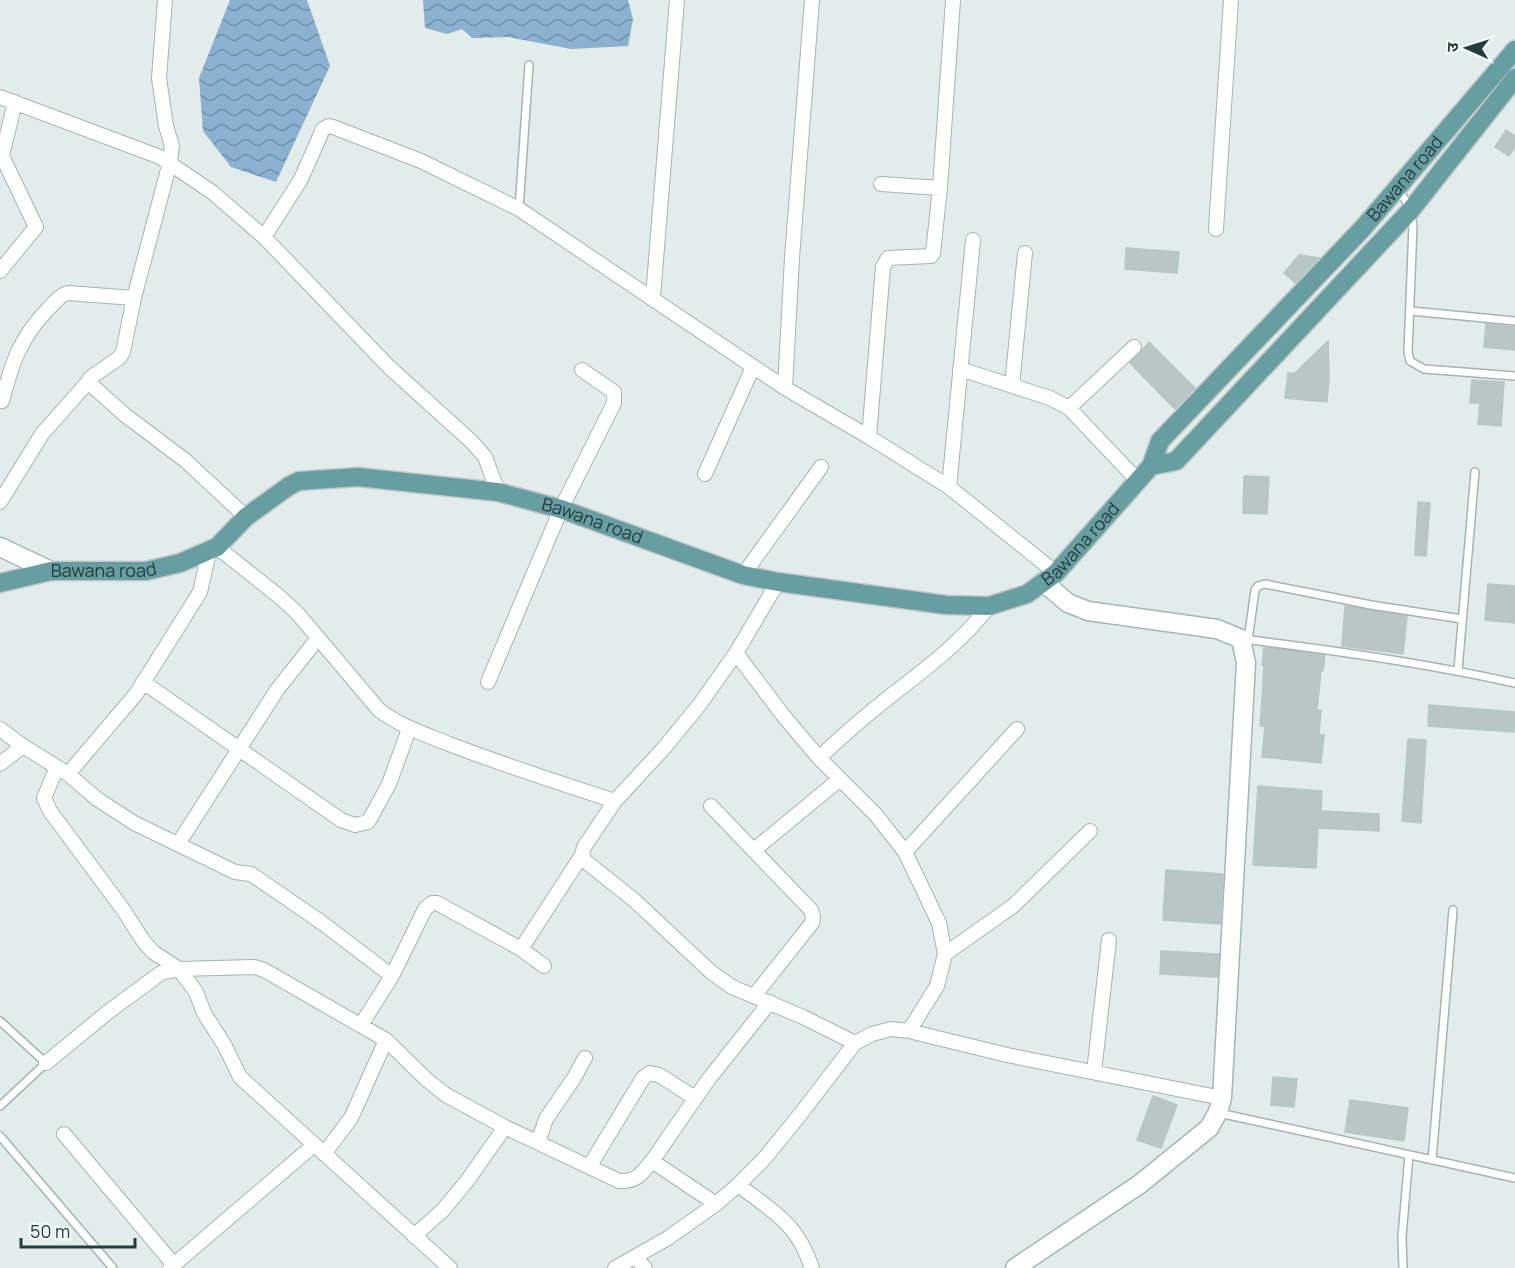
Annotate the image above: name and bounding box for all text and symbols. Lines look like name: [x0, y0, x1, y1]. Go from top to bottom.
north arrow: [1437, 18, 1497, 78]
text: उ: [1441, 41, 1463, 52]
street label: Bawana road: [1361, 130, 1448, 226]
street label: Bawana road: [539, 491, 646, 549]
street label: Bawana road: [1036, 497, 1124, 591]
street label: Bawana road: [51, 556, 159, 582]
scale bar: [21, 1211, 135, 1249]
text: 50 m: [30, 1219, 70, 1243]

